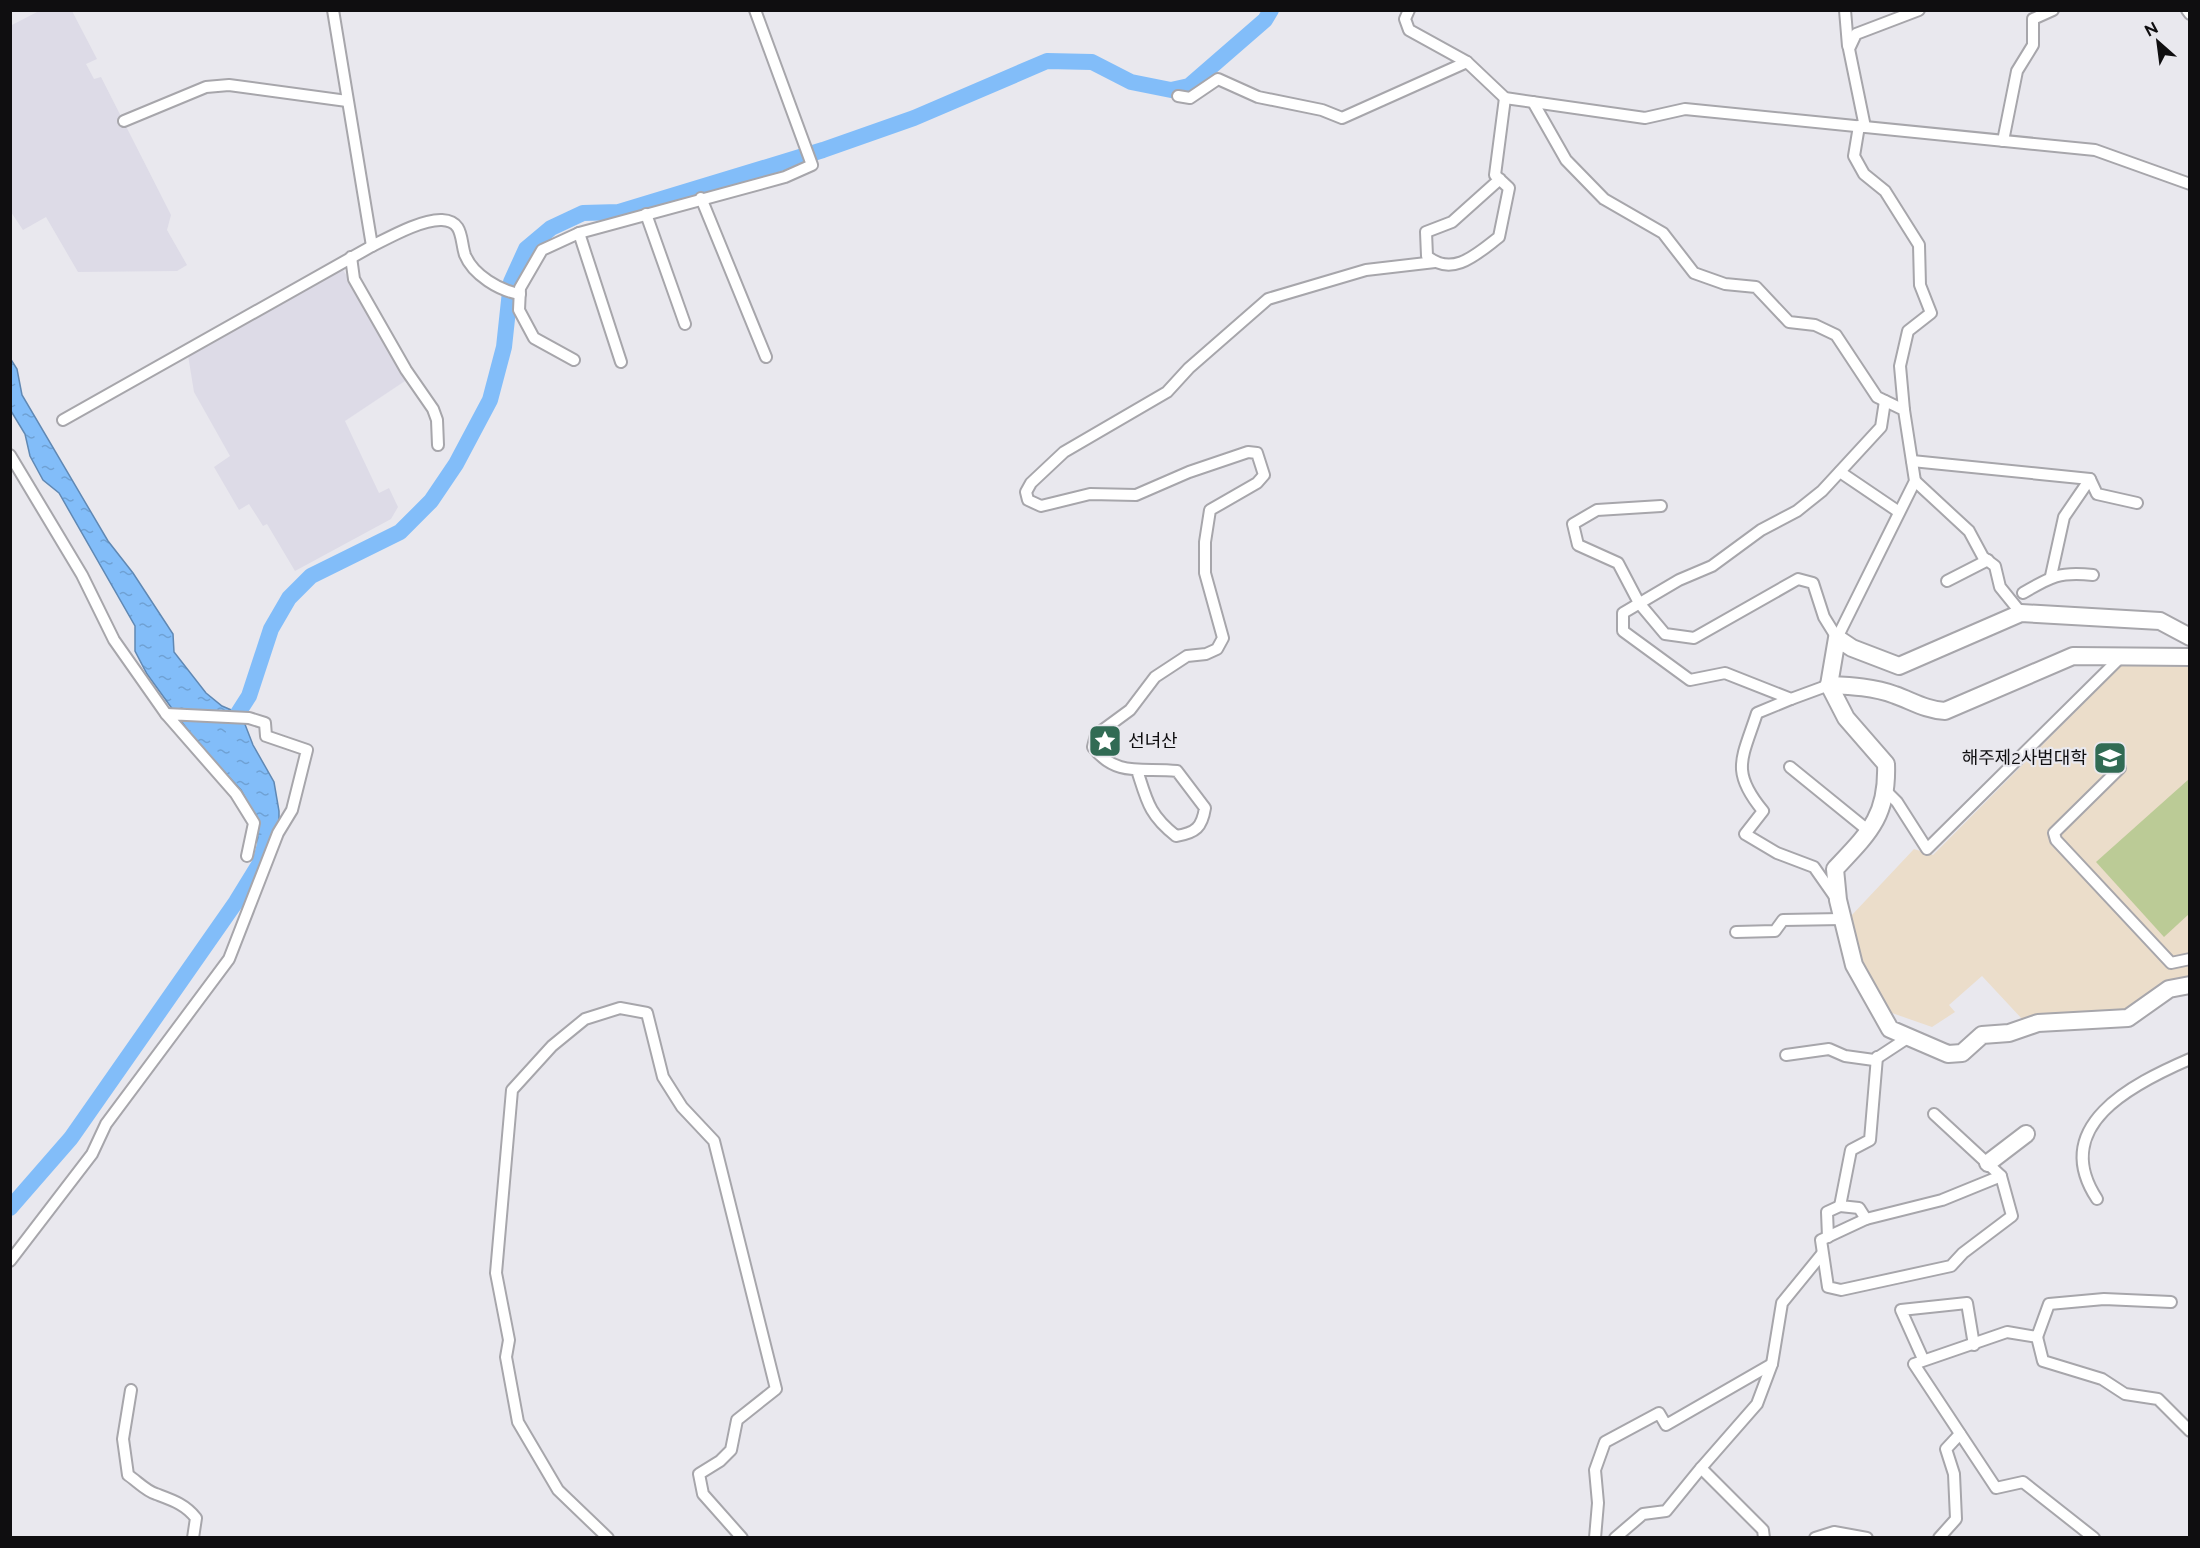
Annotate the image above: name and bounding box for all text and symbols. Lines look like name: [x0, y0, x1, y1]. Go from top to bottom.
north arrow: [2128, 12, 2188, 72]
text: N: [2141, 18, 2161, 40]
place icon: 선녀산: [1087, 723, 1123, 759]
place label: 선녀산: [1128, 730, 1178, 751]
school or university icon: 해주제2사범대학: [2092, 740, 2128, 776]
place label: 해주제2사범대학: [1962, 747, 2087, 768]

